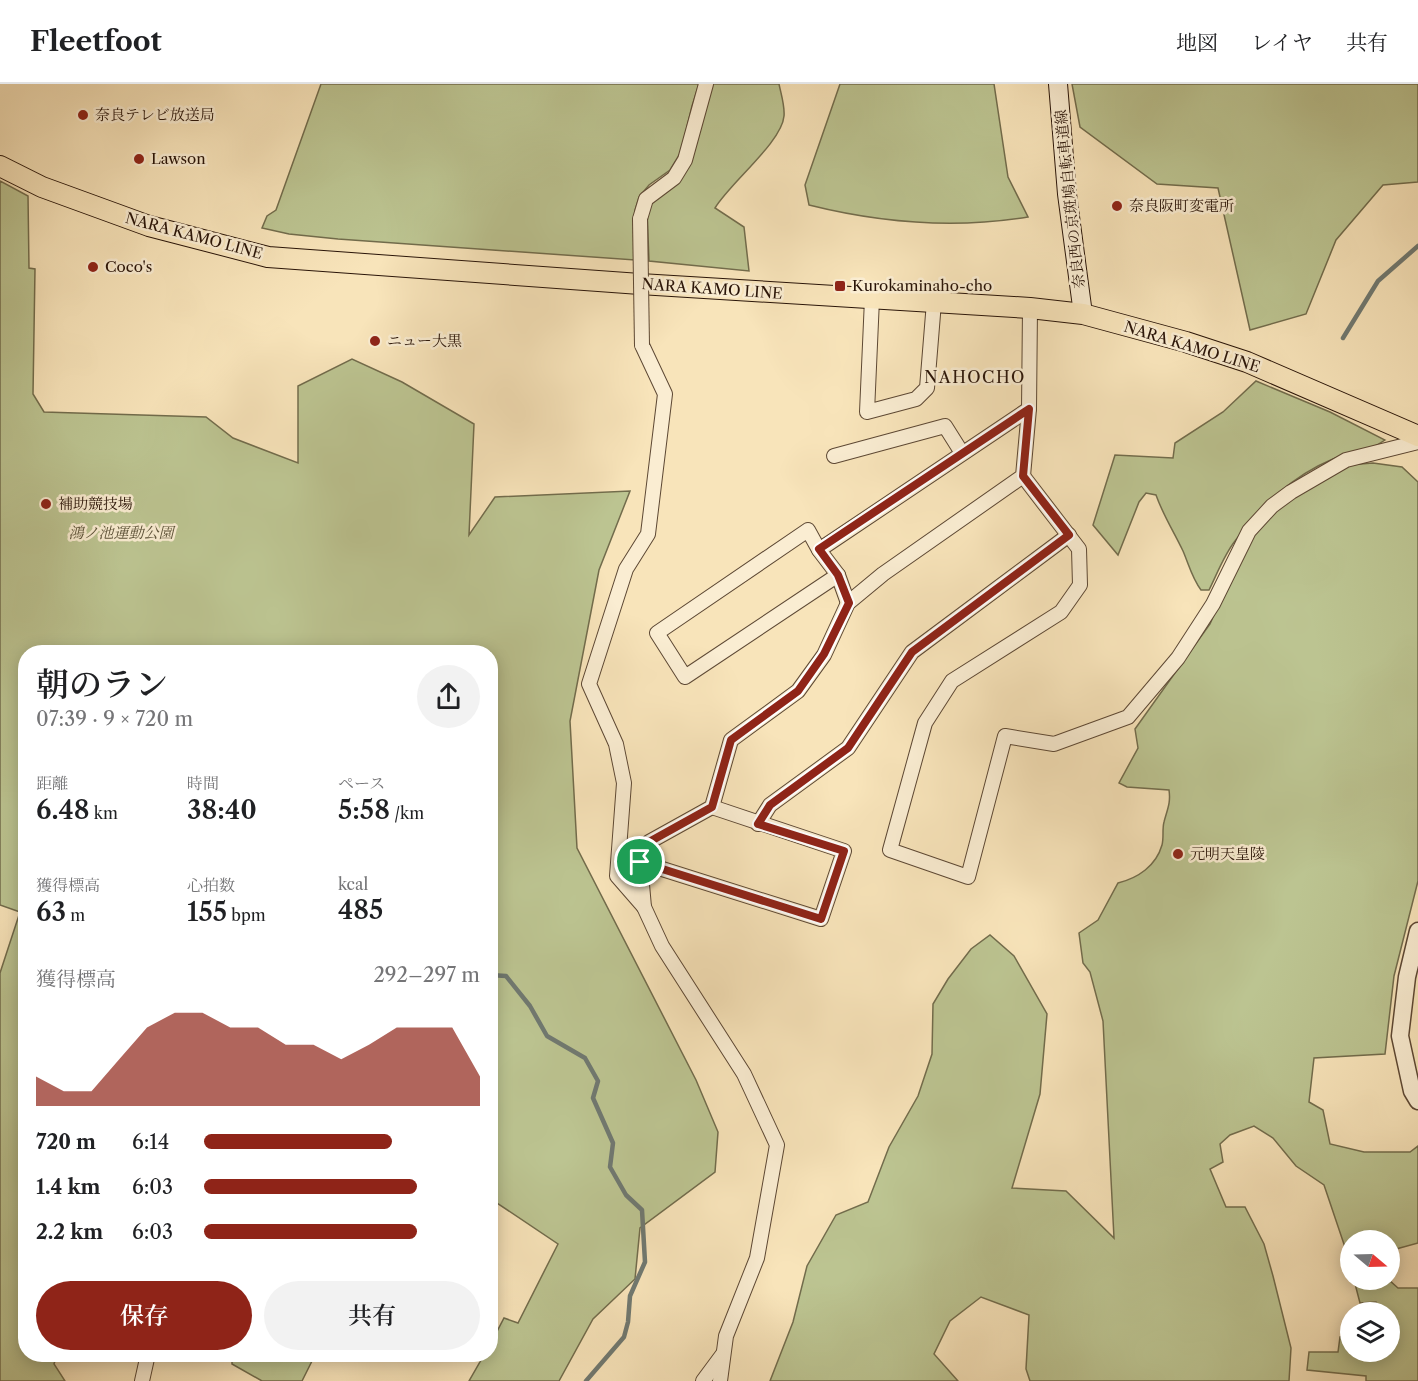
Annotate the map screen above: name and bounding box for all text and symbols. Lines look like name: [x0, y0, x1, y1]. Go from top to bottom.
text: Fleetfoot: [30, 24, 162, 58]
text: 地図: [1176, 30, 1218, 55]
text: レイヤ: [1251, 30, 1313, 55]
text: 共有: [1346, 30, 1388, 55]
place label: 奈良テレビ放送局: [95, 105, 215, 124]
marker: 奈良テレビ放送局: [76, 108, 90, 122]
street label: 奈良西の京斑鳩自転車道線: [1051, 109, 1088, 290]
place label: Lawson: [151, 149, 206, 168]
marker: Lawson: [132, 152, 146, 166]
place label: 奈良阪町変電所: [1129, 196, 1234, 215]
marker: 奈良阪町変電所: [1110, 199, 1124, 213]
street label: NARA KAMO LINE: [123, 208, 265, 263]
place label: Coco's: [105, 257, 152, 276]
marker: Coco's: [86, 260, 100, 274]
street label: NARA KAMO LINE: [641, 274, 783, 303]
place label: Kurokaminaho-cho: [852, 276, 992, 295]
marker: Kurokaminaho-cho: [833, 279, 847, 293]
street label: NARA KAMO LINE: [1122, 317, 1263, 376]
place label: ニュー大黒: [387, 331, 462, 350]
marker: ニュー大黒: [368, 334, 382, 348]
district label: NAHOCHO: [924, 367, 1026, 387]
place label: 補助競技場: [58, 494, 133, 513]
marker: 補助競技場: [39, 497, 53, 511]
park label: 鴻ノ池運動公園: [68, 523, 176, 542]
text: 朝のラン: [36, 664, 168, 705]
button: share: [417, 665, 480, 728]
text: 07:39 · 9 × 720 m: [36, 707, 193, 731]
text: 距離: [36, 773, 68, 793]
text: 時間: [187, 773, 219, 793]
text: ペース: [338, 773, 385, 793]
text: 6.48: [36, 794, 90, 826]
text: 38:40: [187, 794, 257, 826]
text: 5:58: [338, 794, 390, 826]
text: km: [90, 803, 118, 823]
text: /km: [390, 803, 424, 823]
pin: [614, 836, 665, 887]
place label: 元明天皇陵: [1190, 844, 1265, 863]
icon: arrive: [623, 845, 656, 878]
marker: 元明天皇陵: [1171, 847, 1185, 861]
text: kcal: [338, 874, 368, 894]
text: 獲得標高: [36, 875, 100, 895]
text: 心拍数: [187, 875, 235, 895]
text: 485: [338, 894, 383, 926]
text: 63: [36, 896, 66, 928]
text: 155: [187, 896, 227, 928]
text: m: [66, 905, 85, 925]
text: bpm: [227, 905, 266, 925]
text: 292–297 m: [373, 963, 480, 987]
text: 獲得標高: [36, 967, 116, 991]
text: 720 m: [36, 1130, 96, 1154]
text: 6:14: [132, 1130, 169, 1154]
text: 1.4 km: [36, 1175, 101, 1199]
text: 6:03: [132, 1175, 173, 1199]
text: 2.2 km: [36, 1220, 103, 1244]
text: 6:03: [132, 1220, 173, 1244]
north arrow: [1340, 1230, 1400, 1290]
map controls: [1340, 1230, 1400, 1362]
button: 保存: [36, 1281, 252, 1350]
button: 共有: [264, 1281, 480, 1350]
button: layers: [1340, 1302, 1400, 1362]

